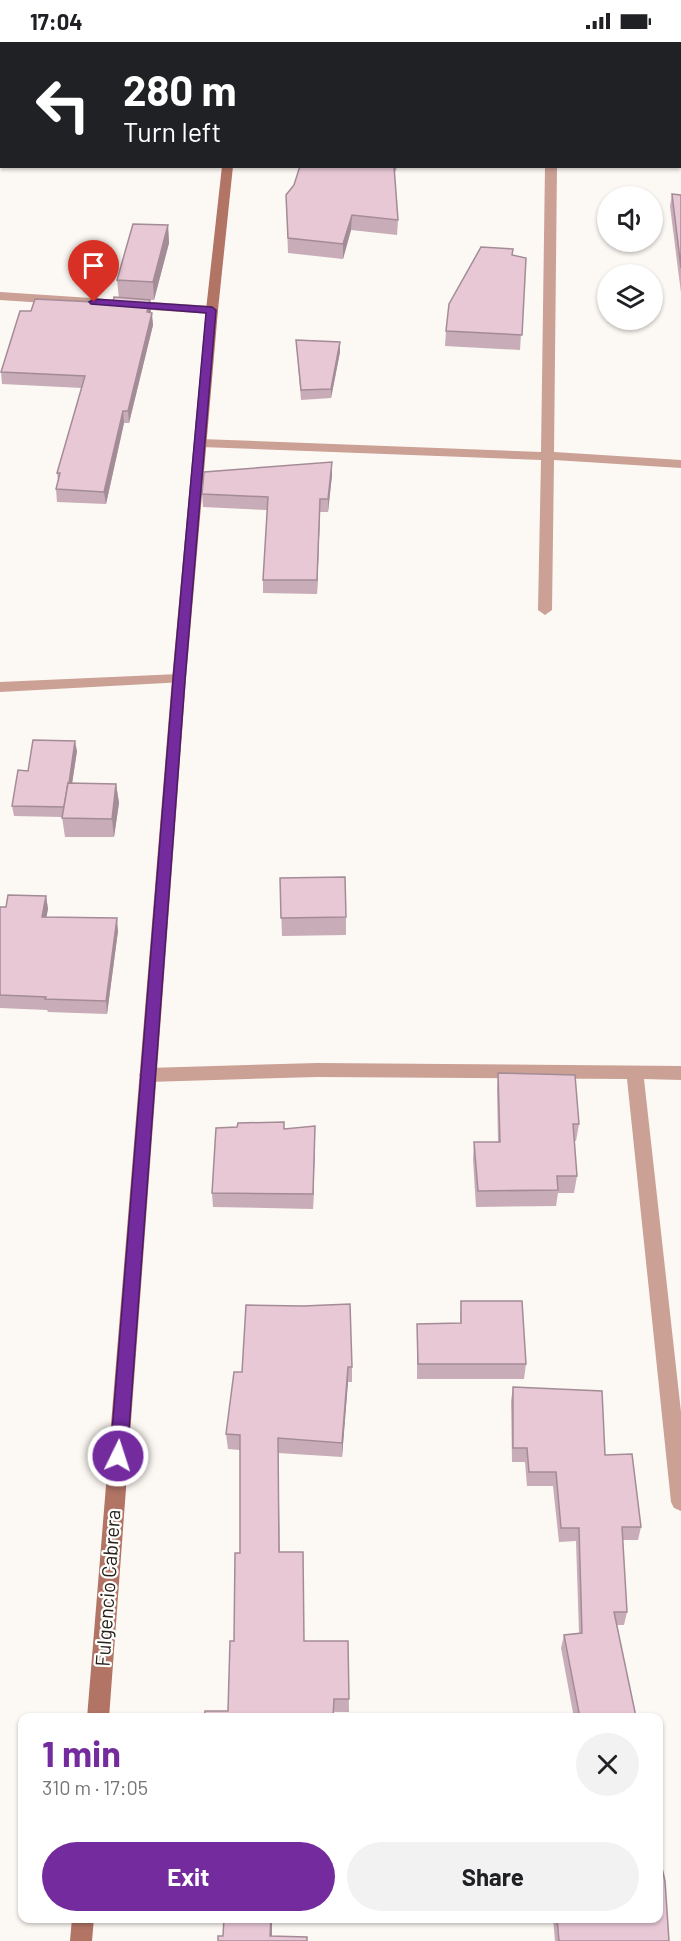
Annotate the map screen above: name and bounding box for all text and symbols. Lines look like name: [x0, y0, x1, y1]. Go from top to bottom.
text: 17:04: [30, 8, 83, 34]
text: 280 m: [123, 64, 237, 114]
icon: left: [24, 66, 102, 144]
text: Turn left: [123, 115, 221, 147]
map controls: [597, 186, 663, 330]
button: sound: [597, 186, 663, 252]
pin: [68, 240, 119, 302]
icon: arrive: [77, 249, 110, 282]
button: layers: [597, 264, 663, 330]
position arrow: [86, 1424, 150, 1488]
street label: Fulgencio Cabrera: [90, 1509, 124, 1667]
text: 1 min: [42, 1731, 121, 1774]
button: close: [576, 1733, 639, 1796]
text: 310 m · 17:05: [42, 1775, 148, 1799]
button: Exit: [42, 1842, 335, 1911]
button: Share: [347, 1842, 639, 1911]

